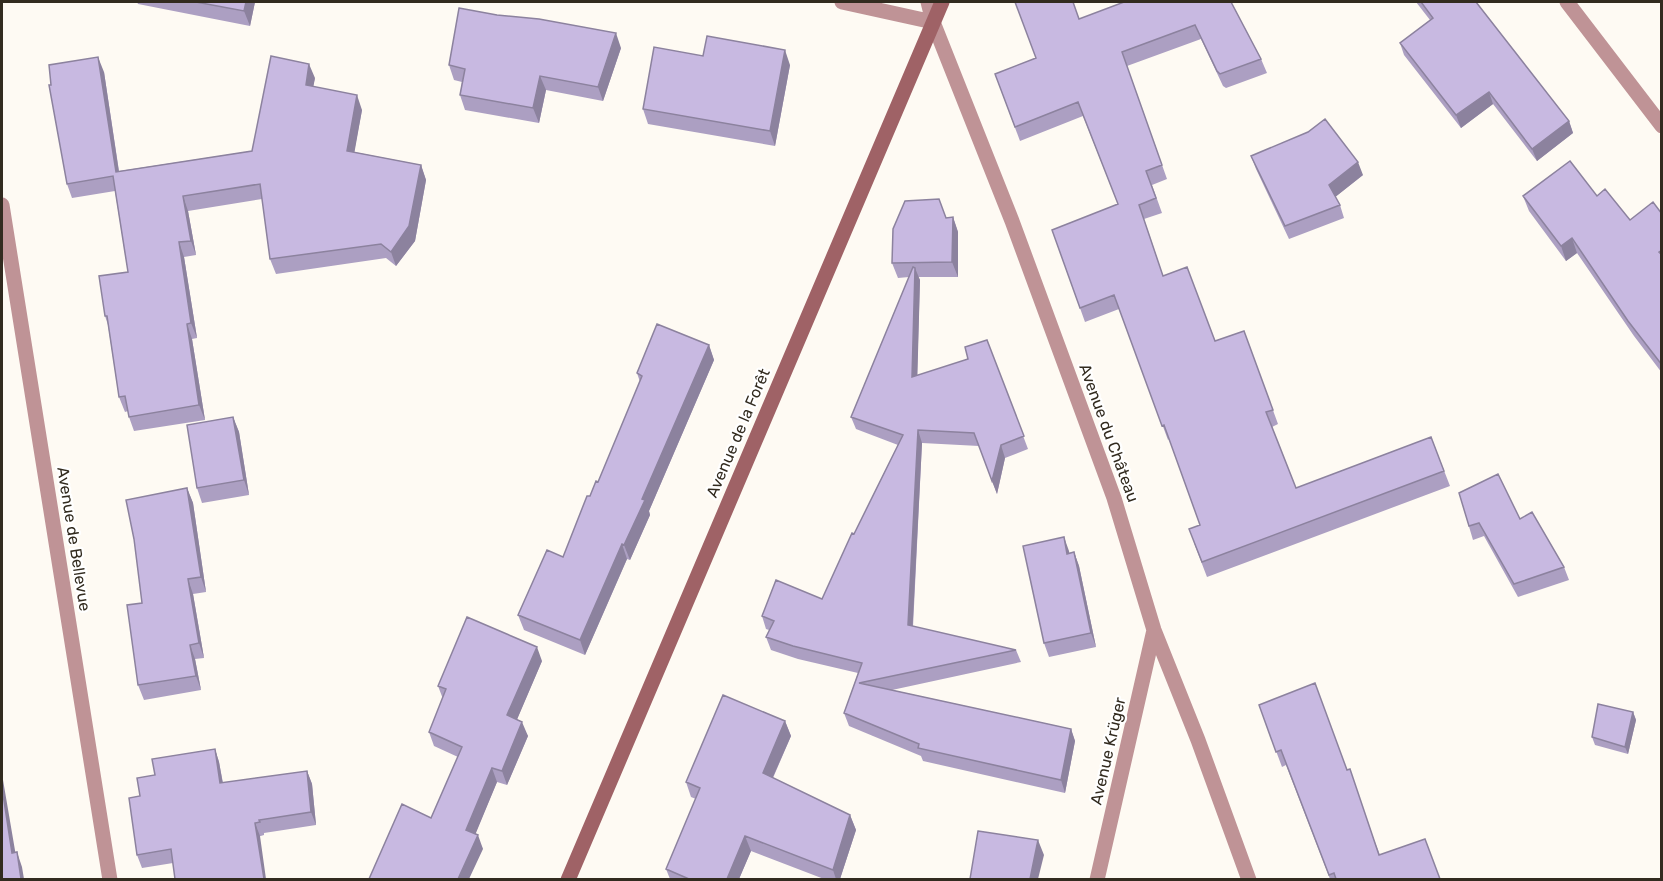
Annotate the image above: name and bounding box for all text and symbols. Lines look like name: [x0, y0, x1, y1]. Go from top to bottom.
street label: Avenue du Château: [1075, 361, 1143, 505]
street label: Avenue de la Forêt: [702, 366, 774, 500]
street label: Avenue de Bellevue: [53, 465, 95, 613]
street label: Avenue Krüger: [1086, 695, 1130, 807]

